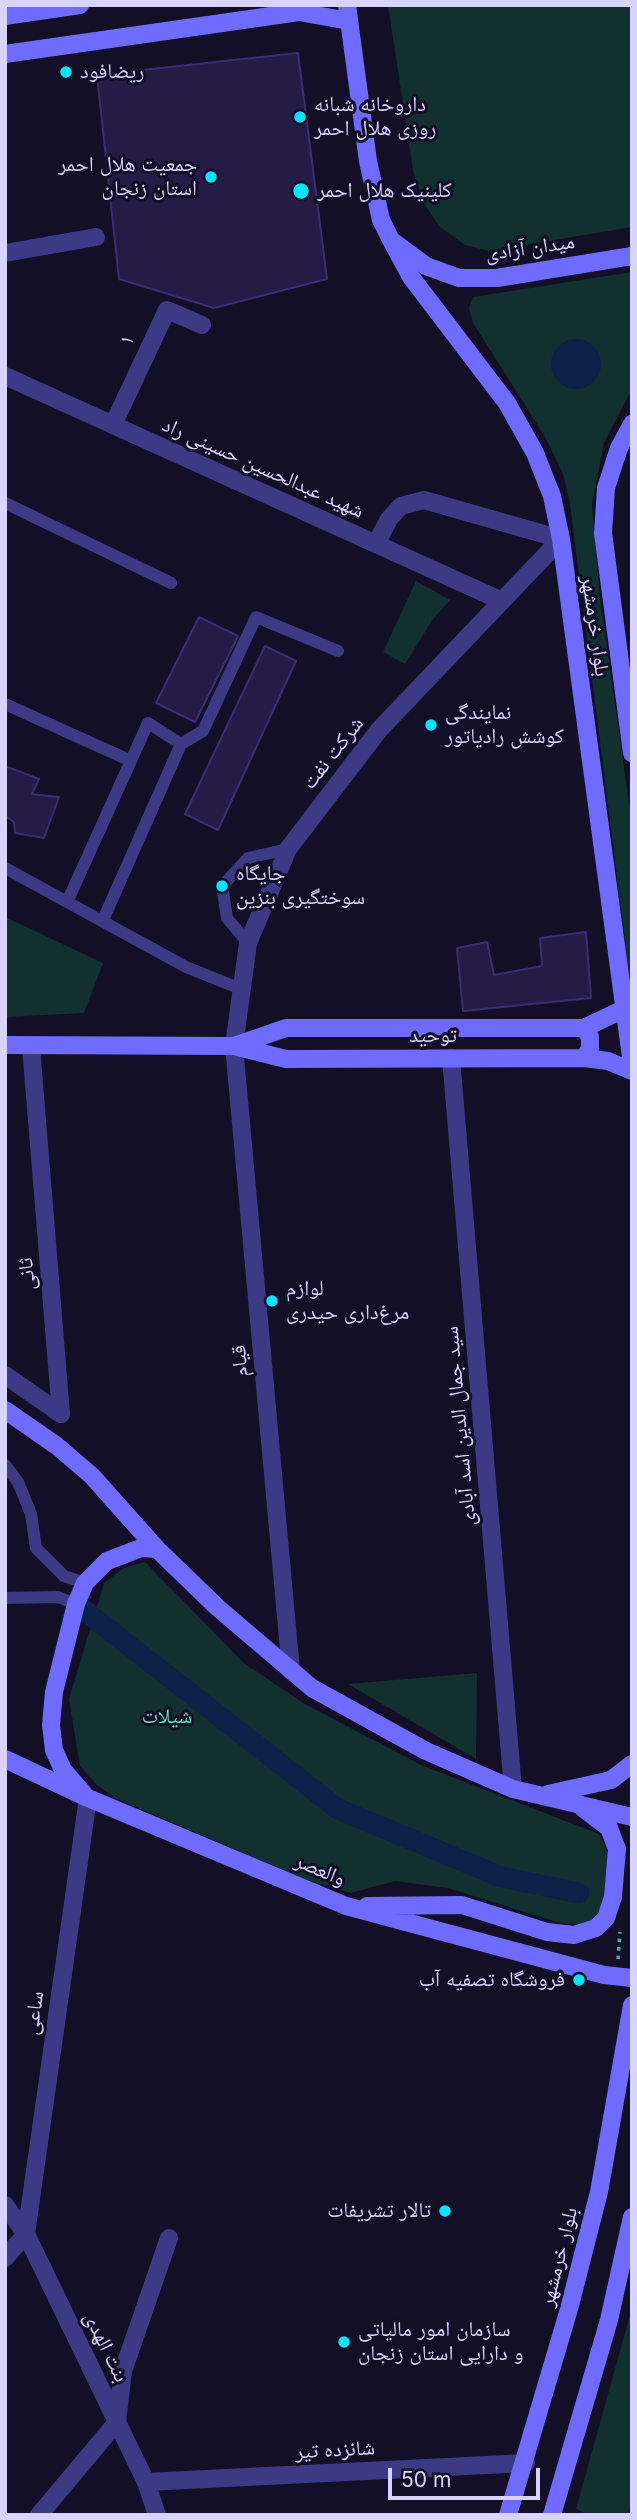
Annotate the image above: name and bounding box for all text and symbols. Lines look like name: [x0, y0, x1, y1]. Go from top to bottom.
place label: ریضافود: [80, 59, 144, 85]
marker: ریضافود: [58, 64, 74, 80]
place label: داروخانه شبانه روزی هلال احمر: [314, 92, 436, 142]
marker: داروخانه شبانه روزی هلال احمر: [292, 109, 308, 125]
place label: جمعیت هلال احمر استان زنجان: [58, 152, 197, 202]
marker: جمعیت هلال احمر استان زنجان: [203, 169, 219, 185]
place label: کلینیک هلال احمر: [317, 178, 452, 204]
marker: کلینیک هلال احمر: [291, 181, 311, 201]
street label: میدان آزادی: [484, 229, 576, 267]
street label: ۱: [114, 330, 140, 350]
street label: شهید عبدالحسین حسینی راد: [158, 412, 368, 524]
street label: بلوار خرمشهر: [575, 574, 615, 678]
place label: نمایندگی کوشش رادیاتور: [445, 700, 564, 750]
street label: شرکت نفت: [297, 712, 369, 794]
marker: نمایندگی کوشش رادیاتور: [423, 717, 439, 733]
place label: جایگاه سوختگیرى بنزین: [236, 861, 365, 911]
marker: جایگاه سوختگیرى بنزین: [214, 878, 230, 894]
street label: توحید: [409, 1023, 457, 1049]
street label: ثانی: [13, 1257, 41, 1291]
place label: لوازم مرغ‌داری حیدری: [286, 1276, 409, 1326]
marker: لوازم مرغ‌داری حیدری: [264, 1293, 280, 1309]
street label: سید جمال الدین اسد آبادی: [439, 1325, 481, 1527]
street label: قیام: [226, 1344, 254, 1378]
park label: شیلات: [142, 1704, 192, 1730]
street label: والعصر: [291, 1848, 349, 1892]
place label: فروشگاه تصفیه آب: [419, 1967, 565, 1993]
marker: فروشگاه تصفیه آب: [571, 1972, 587, 1988]
street label: ساعی: [18, 1989, 50, 2037]
place label: تالار تشریفات: [327, 2198, 431, 2224]
marker: تالار تشریفات: [437, 2203, 453, 2219]
street label: بلوار خرمشهر: [534, 2205, 584, 2309]
street label: بنت الهدی: [78, 2308, 134, 2386]
place label: سازمان امور مالیاتی و دارایی استان زنجان: [358, 2317, 523, 2367]
marker: سازمان امور مالیاتی و دارایی استان زنجان: [336, 2334, 352, 2350]
street label: شانزده تیر: [294, 2435, 376, 2465]
scale bar: [392, 2454, 544, 2498]
text: 50 m: [401, 2467, 451, 2492]

